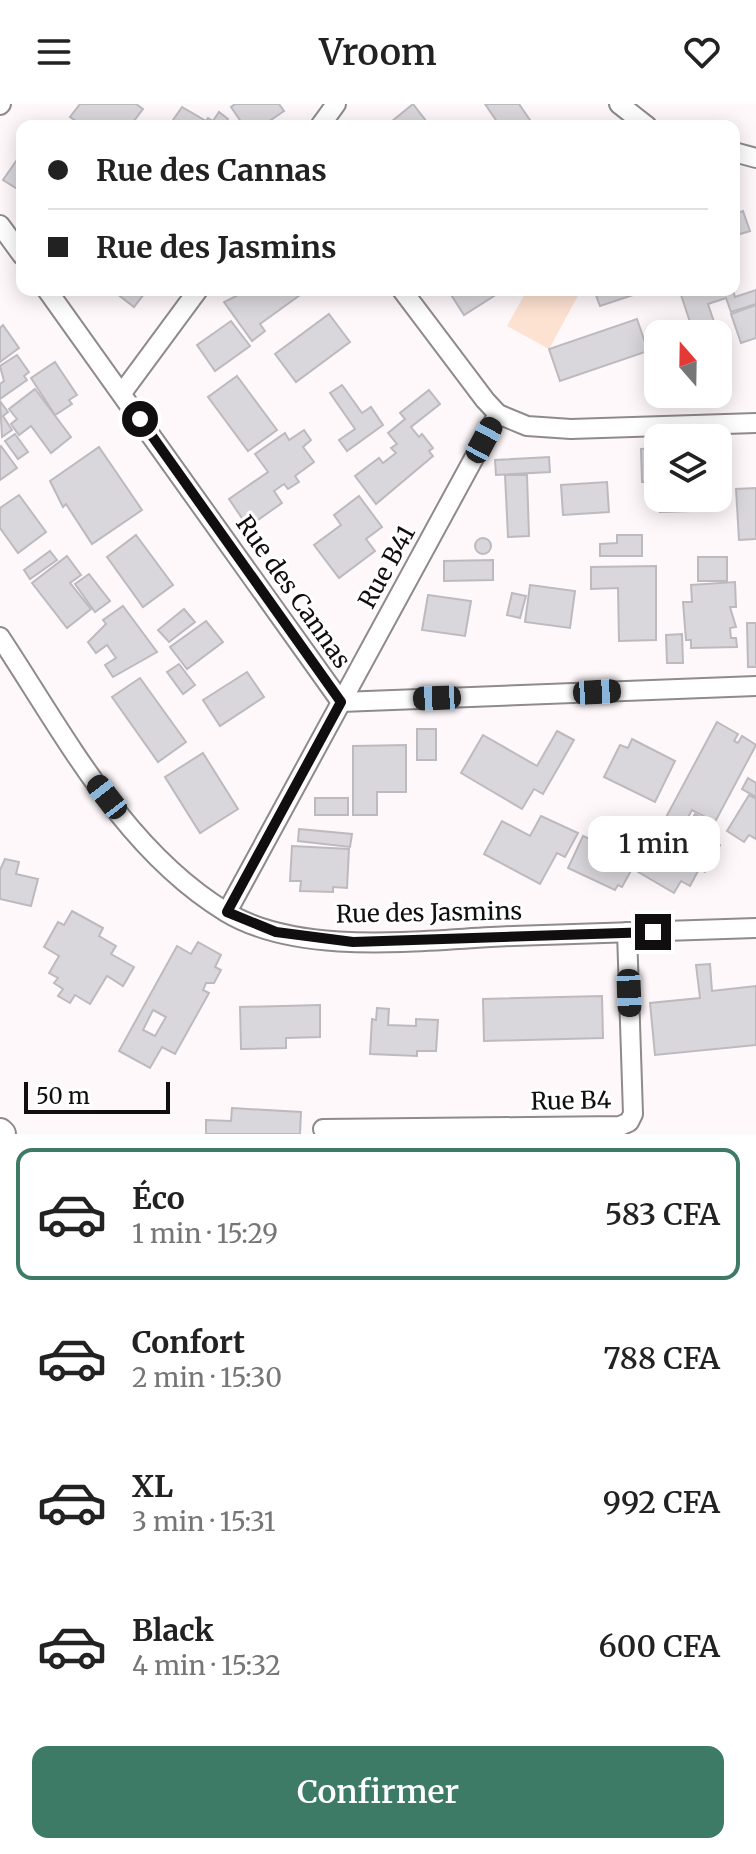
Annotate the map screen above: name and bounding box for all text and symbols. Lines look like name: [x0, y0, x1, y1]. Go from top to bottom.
icon: menu: [32, 30, 76, 74]
text: Vroom: [319, 30, 437, 75]
icon: heart: [680, 30, 724, 74]
text: Rue des Cannas: [96, 151, 327, 189]
text: Rue des Jasmins: [96, 228, 337, 266]
north arrow: [644, 320, 732, 408]
map controls: [644, 320, 732, 512]
route start: [122, 401, 158, 437]
car: [462, 413, 506, 467]
button: layers: [644, 424, 732, 512]
street label: Rue des Cannas: [229, 509, 358, 674]
street label: Rue B41: [351, 520, 422, 614]
car: [572, 679, 622, 705]
car: [413, 685, 461, 711]
car: [83, 771, 131, 823]
callout: 1 min: [587, 816, 719, 872]
text: 1 min: [619, 827, 689, 860]
street label: Rue des Jasmins: [336, 895, 522, 930]
route end: [635, 914, 671, 950]
car: [616, 969, 642, 1017]
scale bar: [24, 1078, 170, 1114]
text: 50 m: [36, 1082, 90, 1110]
street label: Rue B4: [530, 1084, 612, 1117]
icon: car: [36, 1178, 108, 1250]
text: Éco: [132, 1179, 185, 1217]
text: 583 CFA: [605, 1195, 720, 1233]
text: 1 min · 15:29: [132, 1217, 278, 1250]
icon: car: [36, 1322, 108, 1394]
text: Confort: [132, 1323, 245, 1361]
text: 788 CFA: [603, 1339, 720, 1377]
text: 2 min · 15:30: [132, 1361, 282, 1394]
icon: car: [36, 1466, 108, 1538]
text: XL: [132, 1467, 173, 1505]
text: 992 CFA: [603, 1483, 720, 1521]
text: 3 min · 15:31: [132, 1505, 276, 1538]
icon: car: [36, 1610, 108, 1682]
text: Black: [132, 1611, 214, 1649]
text: 600 CFA: [599, 1627, 720, 1665]
text: 4 min · 15:32: [132, 1649, 281, 1682]
button: Confirmer: [32, 1746, 724, 1838]

